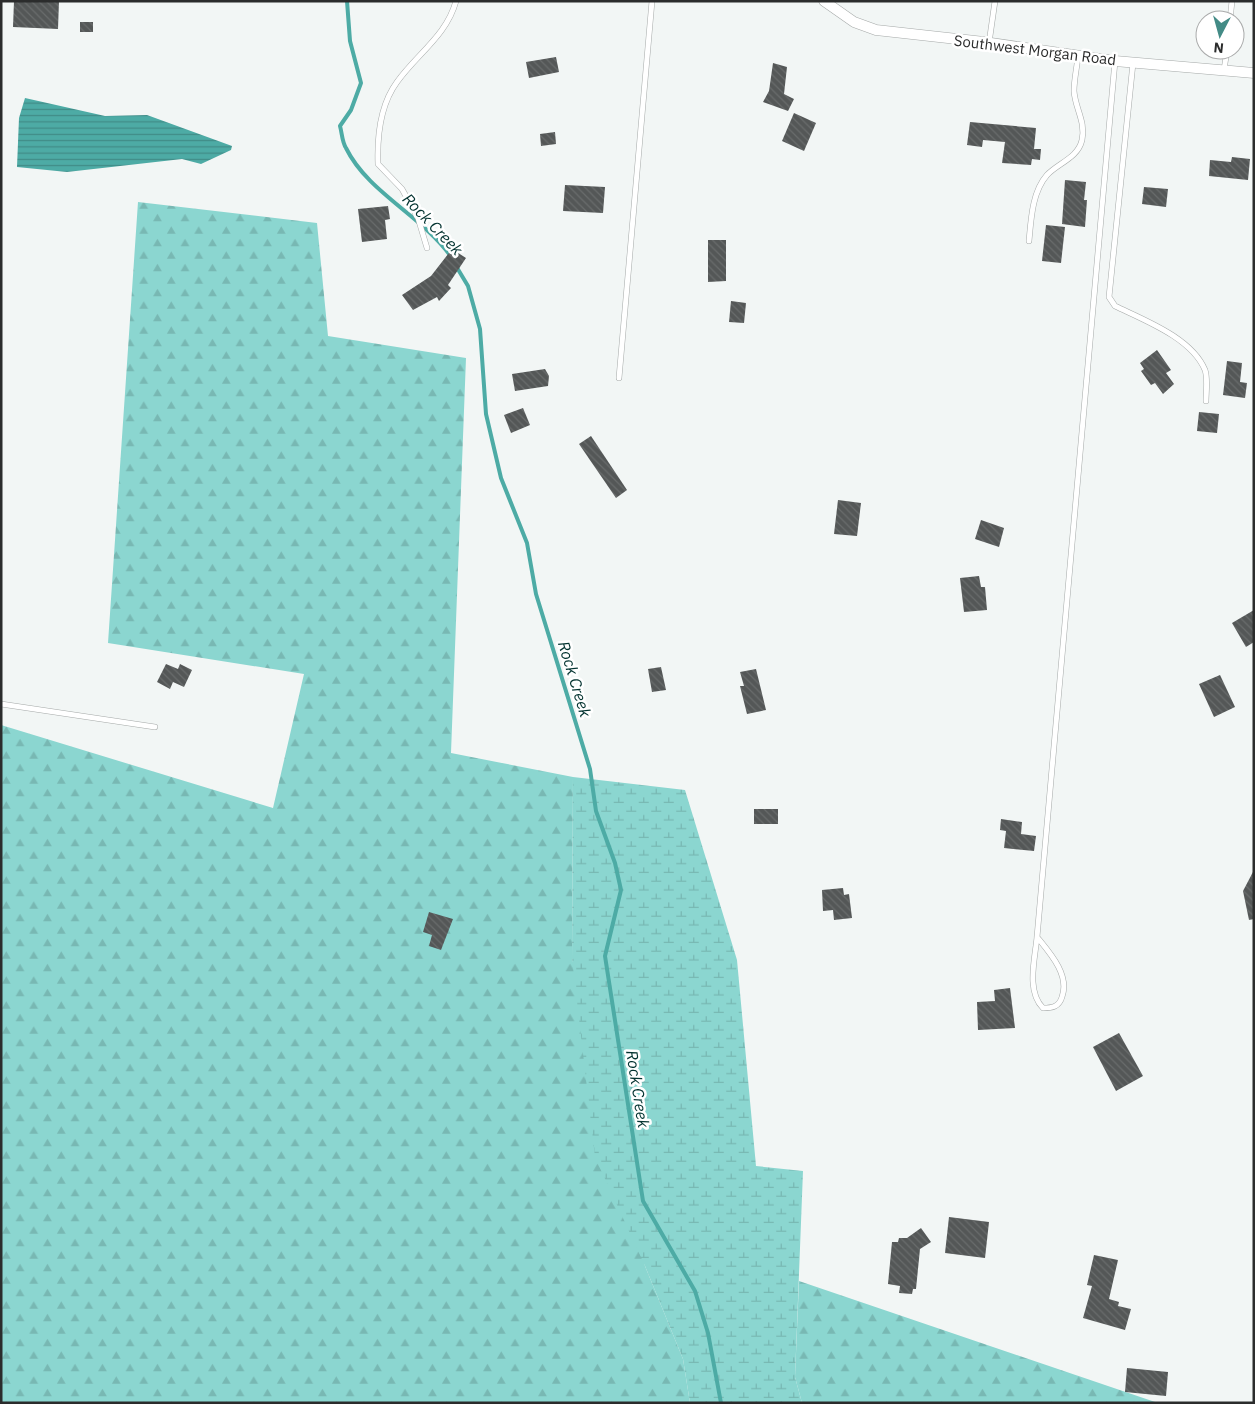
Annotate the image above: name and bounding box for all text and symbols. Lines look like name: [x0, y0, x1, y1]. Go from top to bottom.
north arrow: [1195, 10, 1245, 60]
street label: Southwest Morgan Road: [953, 31, 1117, 69]
text: N: [1213, 38, 1225, 57]
water label: Rock Creek: [399, 189, 468, 260]
water label: Rock Creek: [554, 639, 596, 720]
water label: Rock Creek: [622, 1049, 654, 1130]

